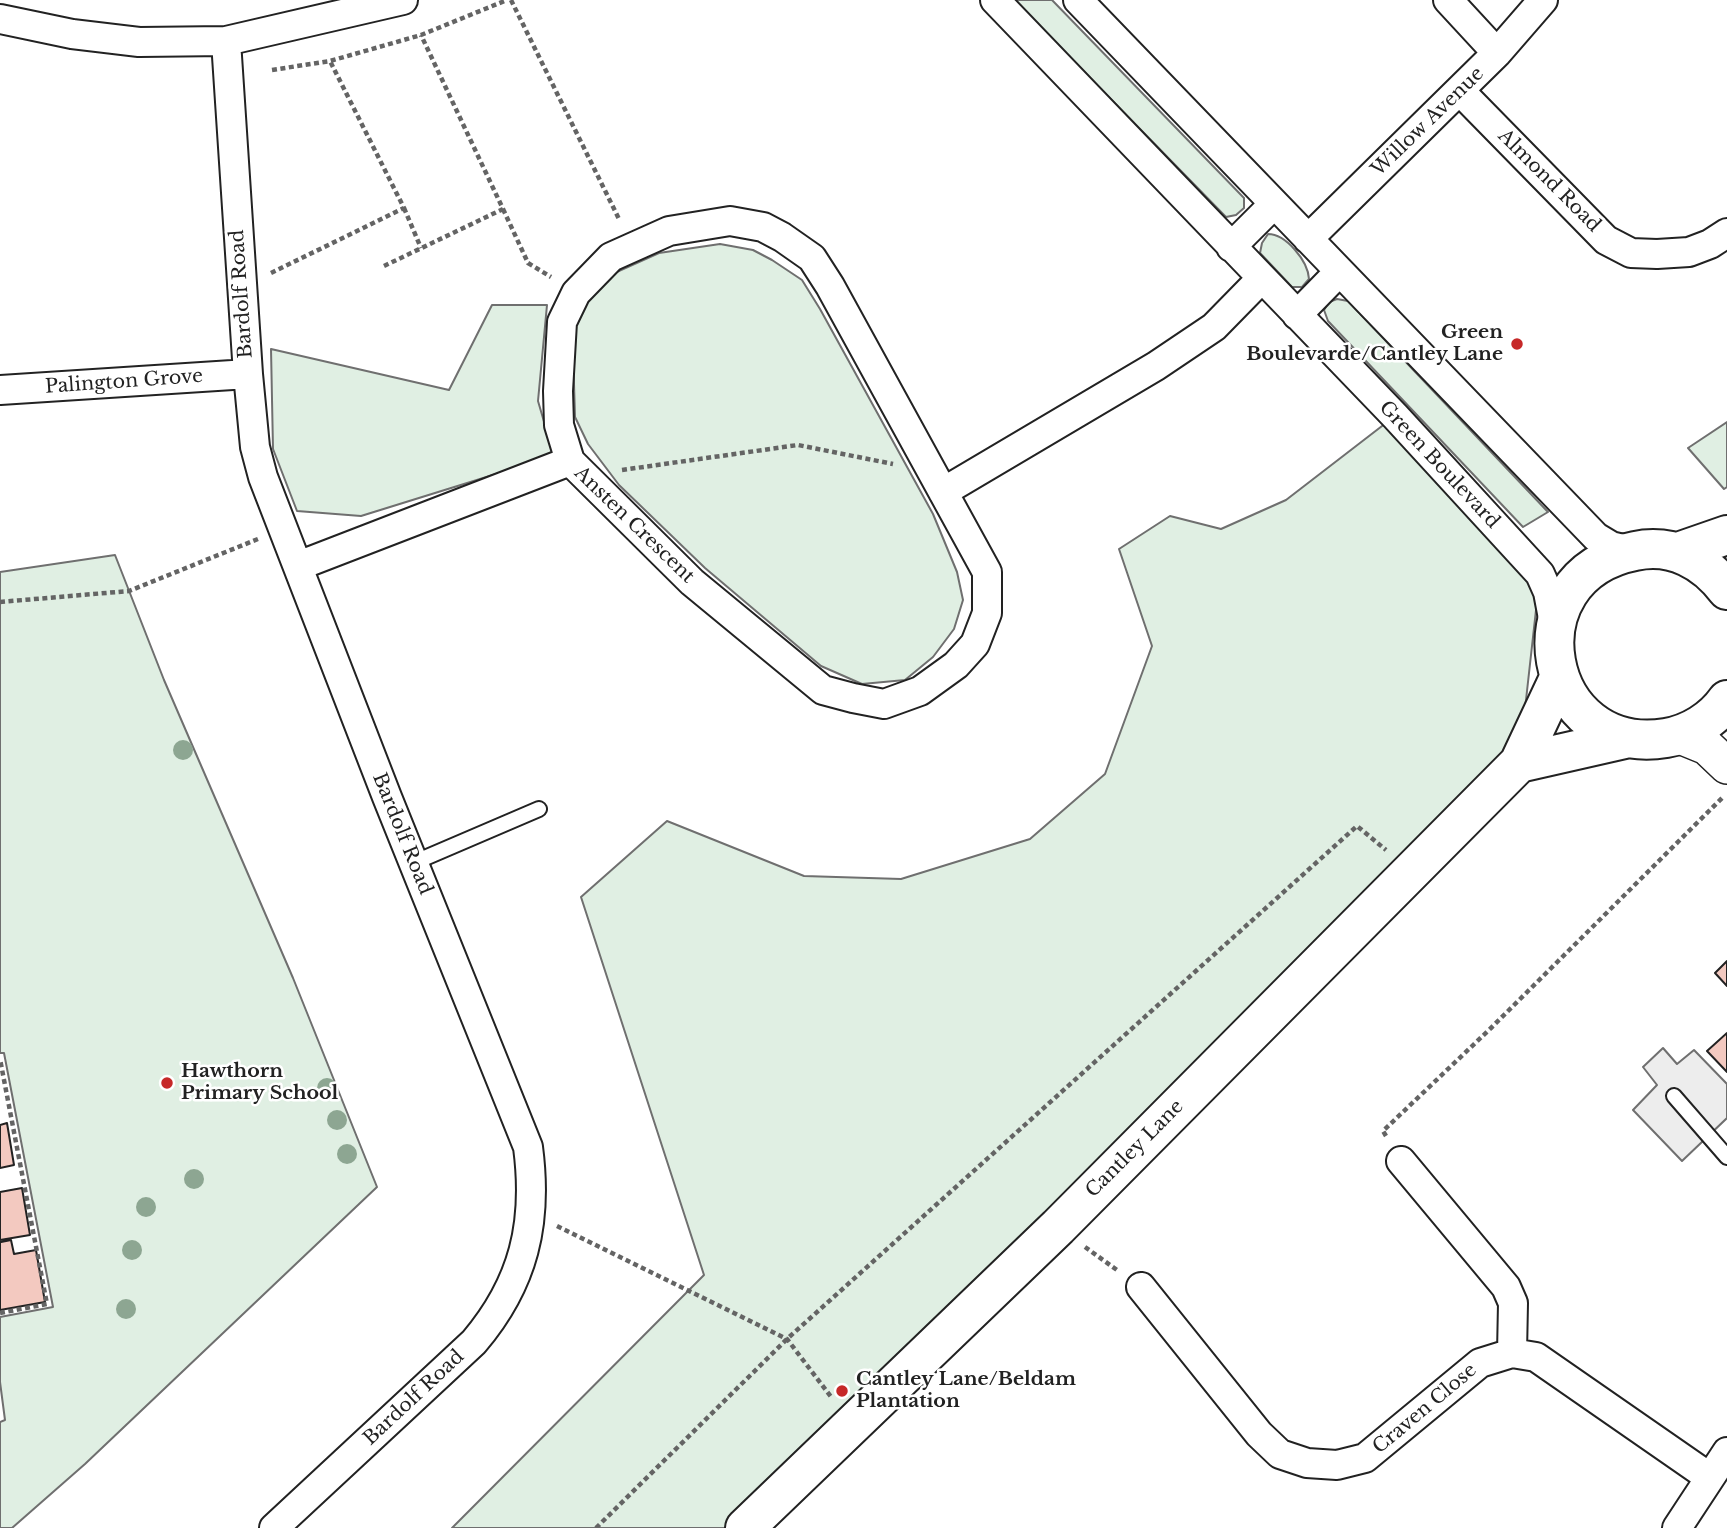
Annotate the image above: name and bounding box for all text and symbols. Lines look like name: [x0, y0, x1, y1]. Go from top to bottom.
street label: Willow Avenue: [1367, 63, 1489, 181]
street label: Almond Road: [1493, 125, 1605, 237]
street label: Bardolf Road: [226, 229, 258, 359]
place label: Green Boulevarde/Cantley Lane: [1246, 322, 1503, 366]
marker: Green Boulevarde/Cantley Lane: [1509, 336, 1525, 352]
street label: Palington Grove: [44, 365, 204, 399]
street label: Green Boulevard: [1374, 397, 1504, 533]
street label: Ansten Crescent: [569, 462, 699, 588]
street label: Bardolf Road: [367, 770, 437, 898]
place label: Hawthorn Primary School: [181, 1061, 338, 1105]
marker: Hawthorn Primary School: [159, 1075, 175, 1091]
street label: Cantley Lane: [1081, 1095, 1189, 1203]
street label: Bardolf Road: [359, 1346, 469, 1450]
street label: Craven Close: [1368, 1359, 1482, 1459]
place label: Cantley Lane/Beldam Plantation: [856, 1369, 1076, 1413]
marker: Cantley Lane/Beldam Plantation: [834, 1383, 850, 1399]

